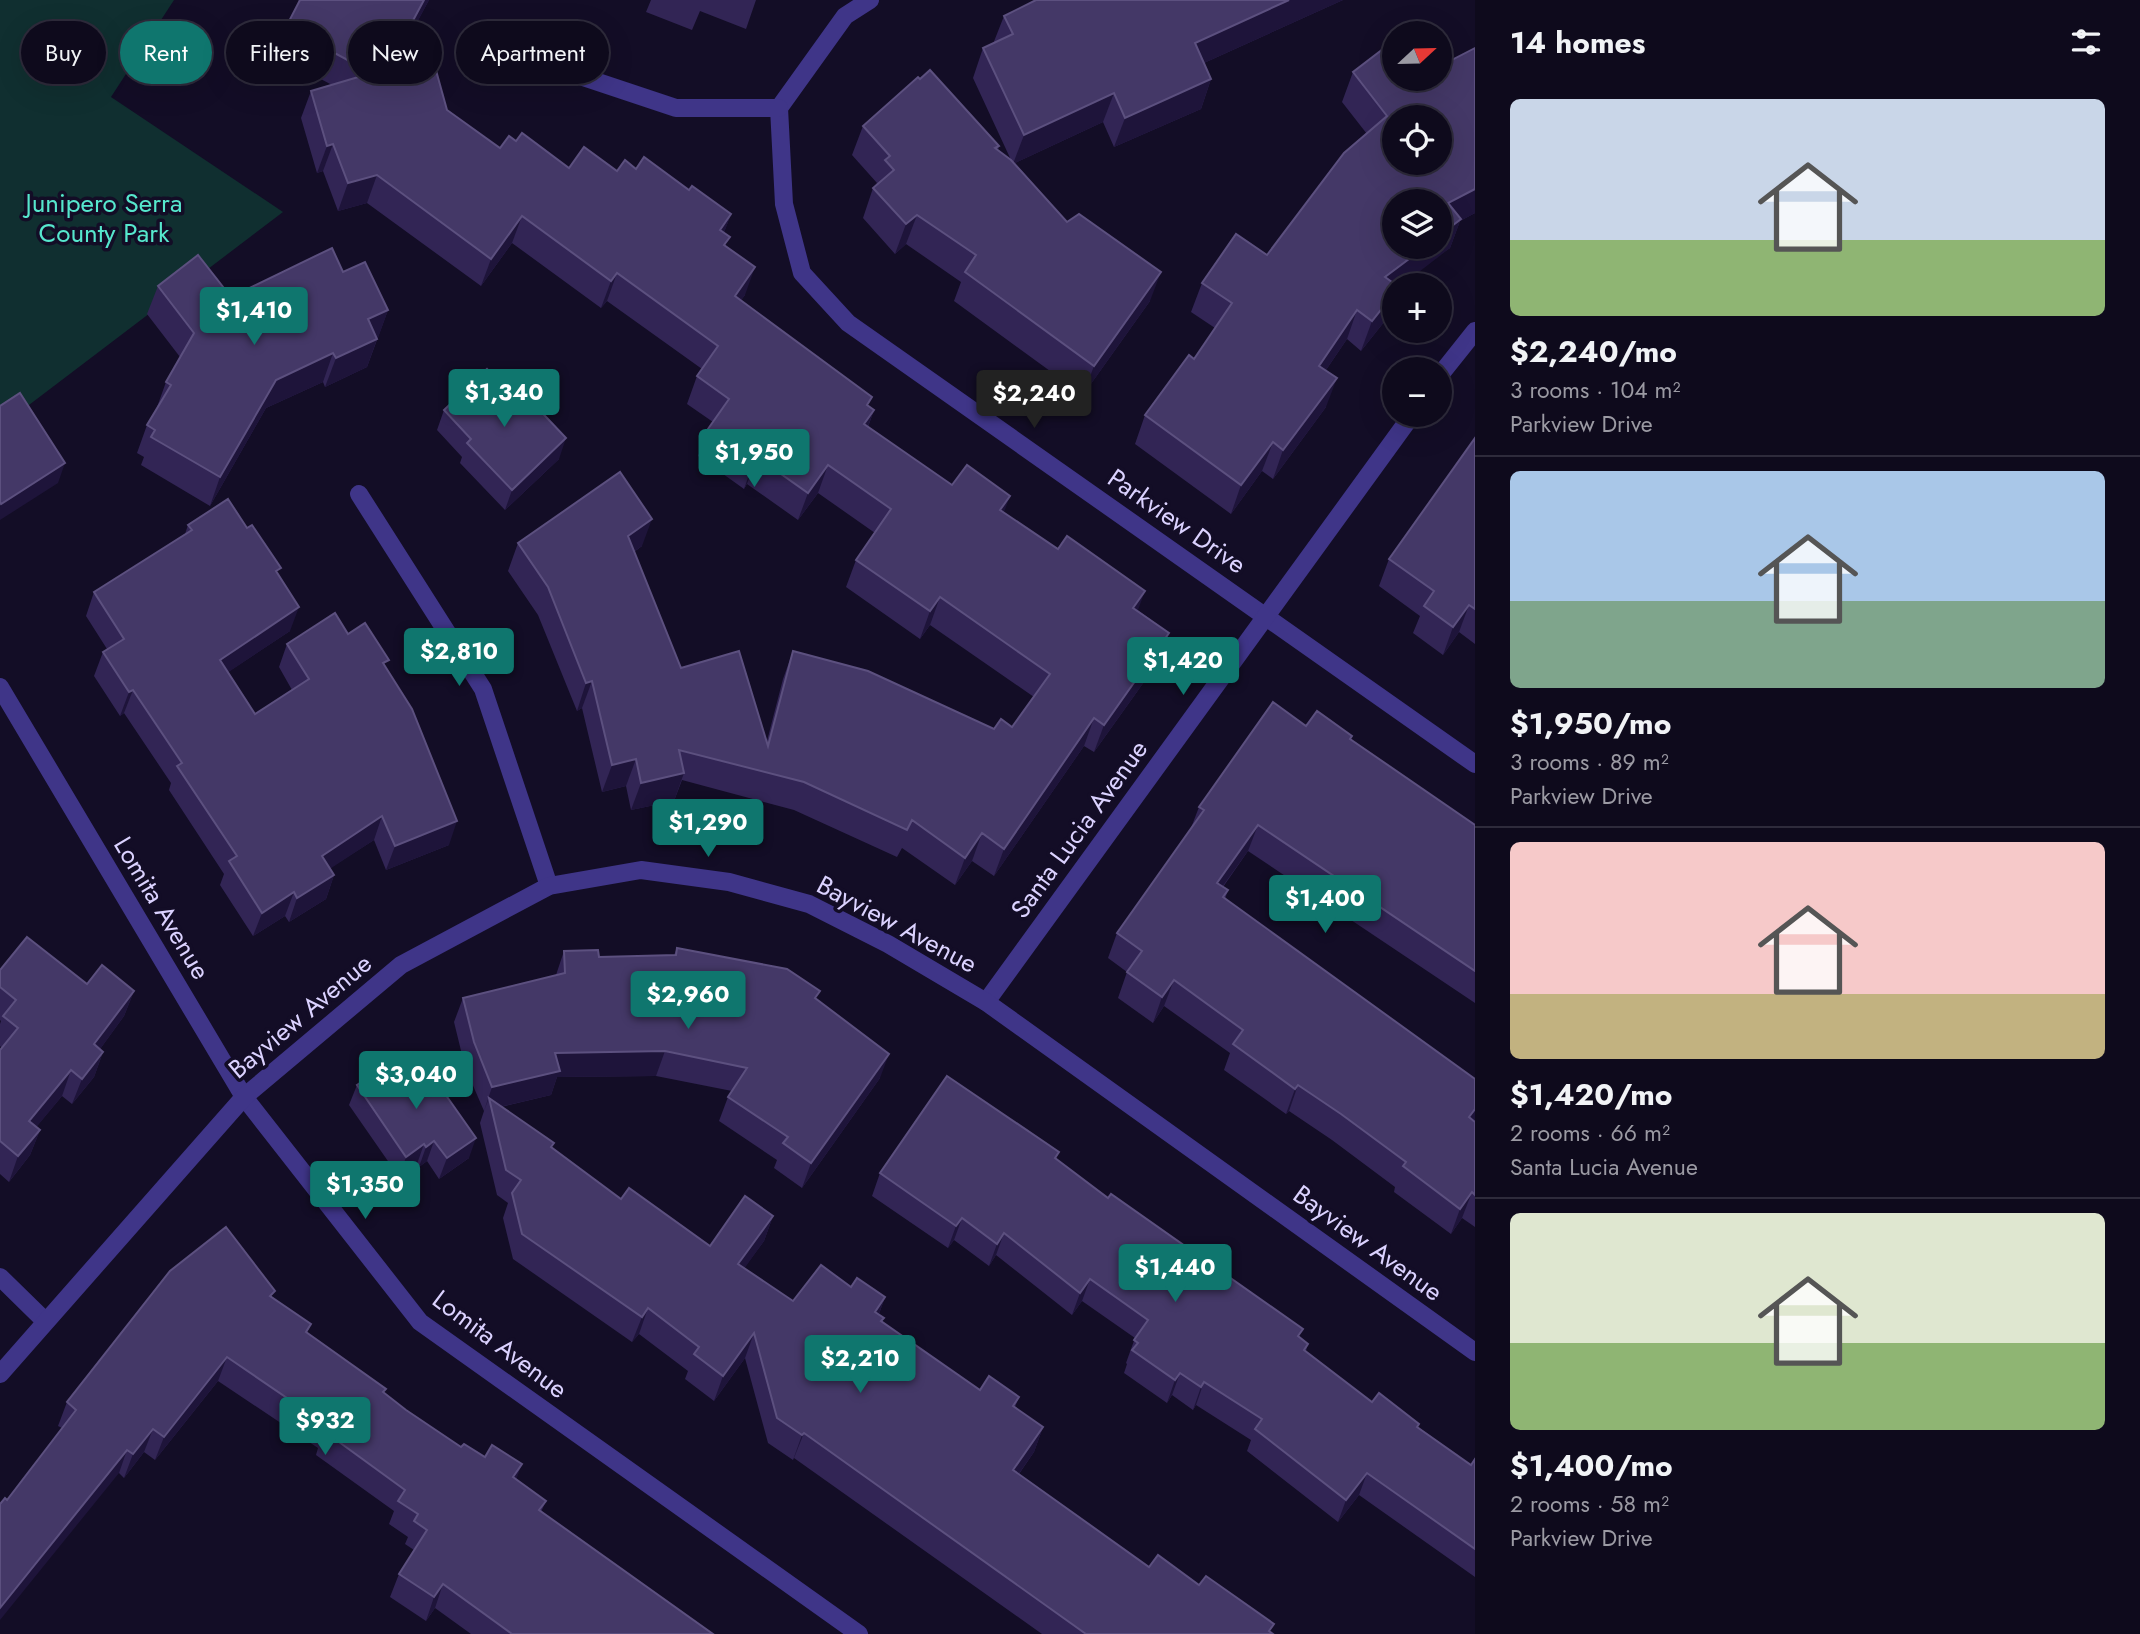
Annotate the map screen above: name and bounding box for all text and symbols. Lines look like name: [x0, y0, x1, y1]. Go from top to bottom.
chip: Buy: [21, 21, 106, 84]
chip: Rent: [120, 21, 212, 84]
chip: Filters: [226, 21, 334, 84]
chip: New: [348, 21, 442, 84]
chip: Apartment: [456, 21, 609, 84]
north arrow: [1382, 21, 1452, 91]
map controls: [1382, 21, 1452, 427]
text: 14 homes: [1510, 21, 1645, 64]
icon: filters: [2067, 23, 2105, 61]
button: locate: [1382, 105, 1452, 175]
icon: home: [1745, 144, 1871, 270]
park label: Junipero Serra County Park: [22, 184, 183, 252]
button: layers: [1382, 189, 1452, 259]
button: +: [1382, 273, 1452, 343]
pin: $1,410: [197, 288, 311, 347]
text: $1,410: [216, 293, 292, 327]
text: $2,240/mo: [1510, 330, 1677, 373]
button: −: [1382, 357, 1452, 427]
pin: $1,340: [447, 370, 561, 429]
pin: $2,240: [977, 370, 1091, 430]
text: 3 rooms · 104 m²: [1510, 373, 1680, 407]
text: $1,340: [464, 375, 544, 409]
text: $2,240: [992, 376, 1076, 410]
text: Parkview Drive: [1510, 407, 1653, 441]
pin: $1,950: [697, 430, 811, 489]
text: $1,950: [715, 435, 793, 469]
street label: Parkview Drive: [1100, 459, 1254, 583]
icon: home: [1745, 516, 1871, 642]
pin: $2,810: [402, 628, 516, 688]
text: $2,810: [420, 634, 498, 668]
pin: $1,420: [1126, 638, 1240, 697]
text: $1,420: [1143, 643, 1223, 677]
text: $1,950/mo: [1510, 702, 1671, 745]
street label: Santa Lucia Avenue: [1001, 732, 1157, 926]
text: 3 rooms · 89 m²: [1510, 745, 1669, 779]
text: Parkview Drive: [1510, 779, 1653, 813]
pin: $1,290: [651, 800, 765, 859]
text: $1,290: [668, 805, 748, 839]
street label: Lomita Avenue: [104, 829, 220, 987]
street label: Bayview Avenue: [810, 866, 984, 982]
pin: $1,400: [1268, 876, 1382, 935]
text: $1,400: [1285, 881, 1365, 915]
icon: home: [1745, 887, 1871, 1013]
street label: Bayview Avenue: [220, 945, 380, 1087]
pin: $2,960: [631, 972, 745, 1031]
text: $2,960: [647, 977, 729, 1011]
pin: $3,040: [359, 1052, 473, 1111]
text: $3,040: [375, 1057, 457, 1091]
text: $1,420/mo: [1510, 1073, 1673, 1116]
text: 2 rooms · 66 m²: [1510, 1116, 1670, 1150]
text: Santa Lucia Avenue: [1510, 1150, 1698, 1184]
pin: $1,350: [308, 1162, 422, 1221]
text: $1,350: [326, 1167, 404, 1201]
street label: Bayview Avenue: [1285, 1176, 1451, 1310]
pin: $1,440: [1118, 1244, 1232, 1304]
text: $1,440: [1135, 1250, 1215, 1284]
icon: home: [1745, 1258, 1871, 1384]
street label: Lomita Avenue: [424, 1281, 576, 1407]
pin: $2,210: [803, 1336, 917, 1395]
text: $2,210: [821, 1341, 899, 1375]
pin: $932: [284, 1398, 366, 1457]
text: $932: [295, 1403, 355, 1437]
text: $1,400/mo: [1510, 1444, 1673, 1487]
text: 2 rooms · 58 m²: [1510, 1487, 1669, 1521]
text: Parkview Drive: [1510, 1521, 1653, 1555]

